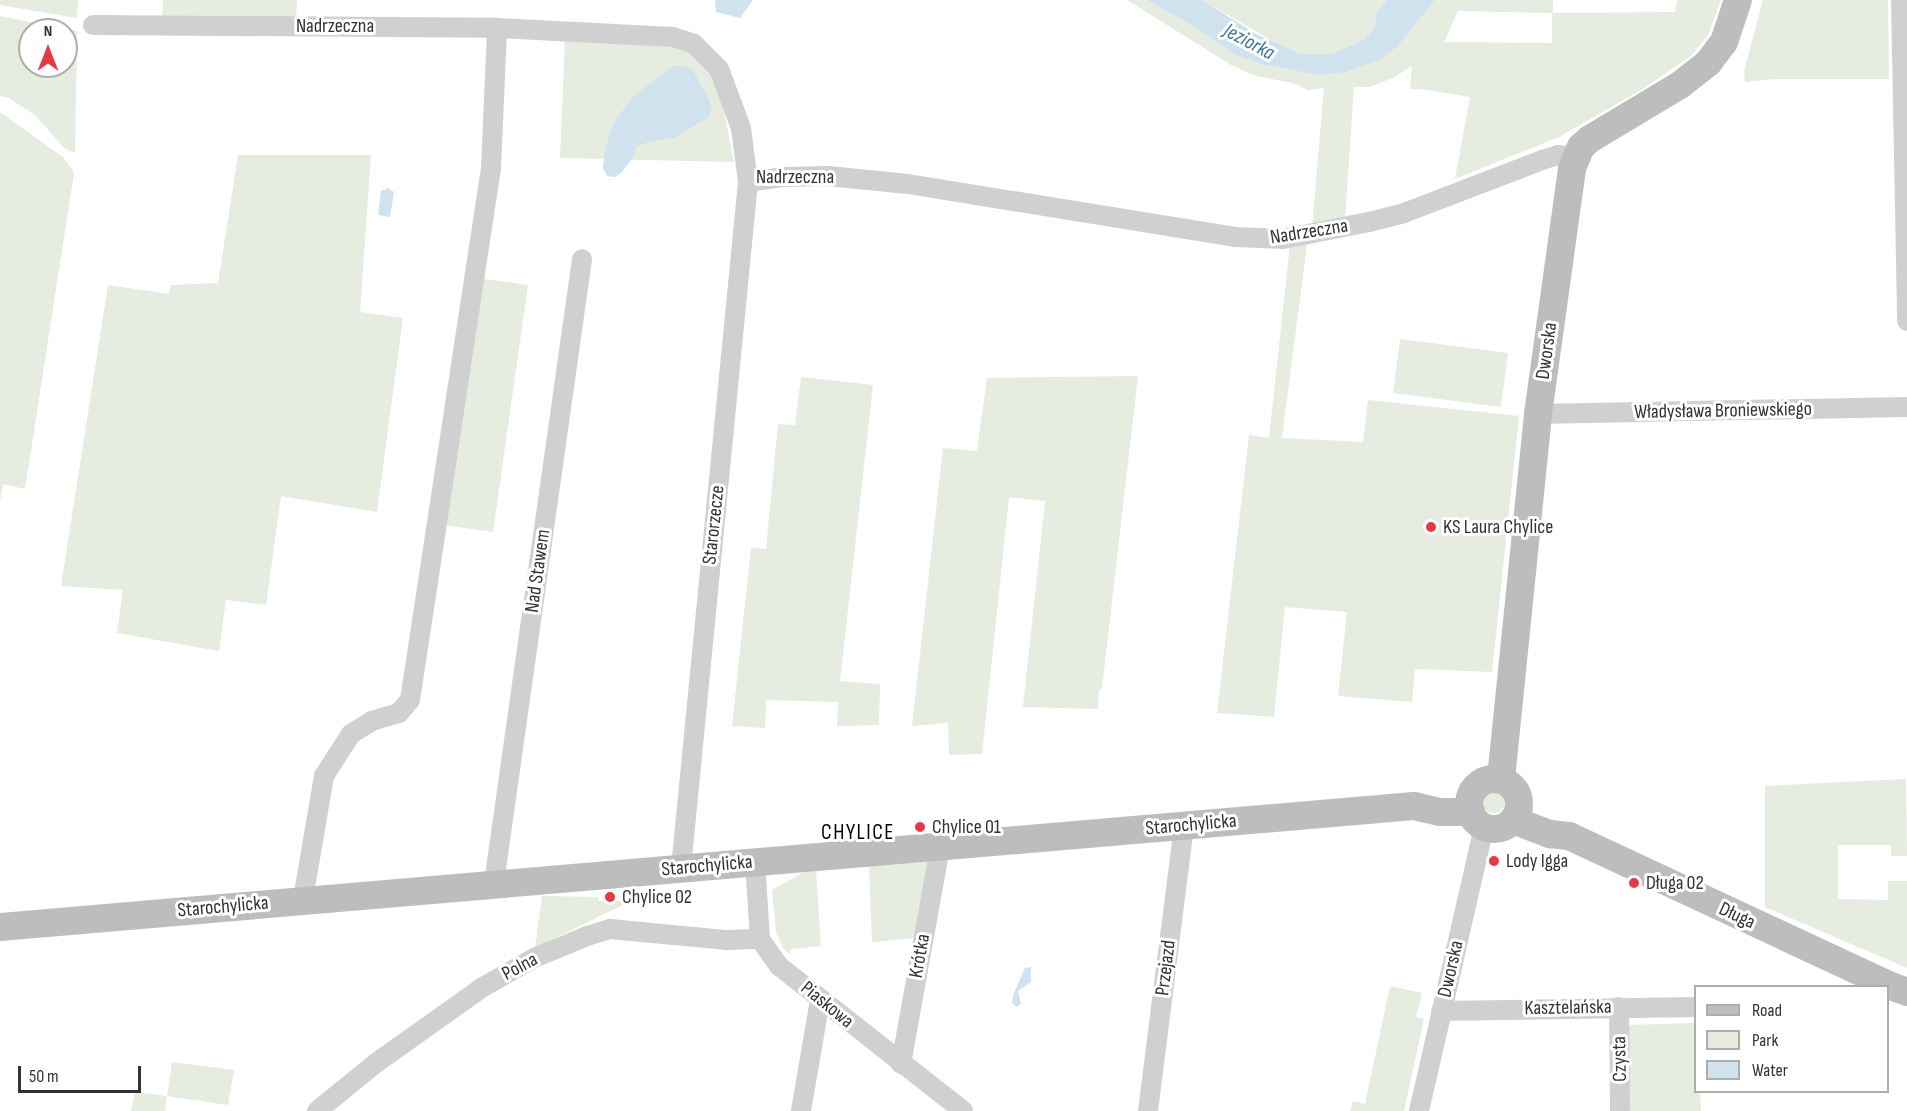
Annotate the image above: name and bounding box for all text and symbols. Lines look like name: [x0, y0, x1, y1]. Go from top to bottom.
street label: Nadrzeczna: [296, 14, 374, 38]
north arrow: [18, 18, 78, 78]
water label: Jeziorka: [1219, 18, 1279, 66]
text: N: [44, 22, 52, 41]
street label: Nadrzeczna: [756, 165, 834, 189]
street label: Nadrzeczna: [1268, 214, 1350, 250]
street label: Dworska: [1531, 321, 1563, 381]
street label: Władysława Broniewskiego: [1634, 397, 1812, 425]
street label: Starorzecze: [698, 484, 730, 566]
place label: KS Laura Chylice: [1443, 515, 1553, 539]
marker: KS Laura Chylice: [1424, 520, 1438, 534]
street label: Nad Stawem: [520, 528, 556, 614]
street label: Starochylicka: [1144, 809, 1238, 841]
place label: Chylice 01: [932, 815, 1001, 839]
district label: CHYLICE: [821, 820, 895, 846]
marker: Chylice 01: [913, 820, 927, 834]
place label: Lody Igga: [1506, 849, 1568, 873]
street label: Starochylicka: [660, 850, 754, 882]
marker: Lody Igga: [1487, 854, 1501, 868]
place label: Długa 02: [1646, 871, 1704, 895]
marker: Długa 02: [1627, 876, 1641, 890]
place label: Chylice 02: [622, 885, 692, 909]
marker: Chylice 02: [603, 890, 617, 904]
street label: Starochylicka: [176, 891, 270, 923]
street label: Długa: [1715, 897, 1759, 935]
street label: Krótka: [904, 932, 936, 980]
street label: Dworska: [1433, 938, 1469, 1000]
street label: Przejazd: [1151, 939, 1181, 997]
street label: Polna: [498, 948, 542, 986]
street label: Piaskowa: [796, 976, 858, 1034]
legend: [1694, 985, 1889, 1093]
street label: Kasztelańska: [1524, 995, 1612, 1021]
text: Road: [1752, 1000, 1782, 1021]
text: Park: [1752, 1030, 1778, 1051]
street label: Czysta: [1608, 1036, 1632, 1082]
scale bar: [21, 1054, 144, 1092]
text: Water: [1752, 1060, 1788, 1081]
text: 50 m: [29, 1066, 59, 1087]

